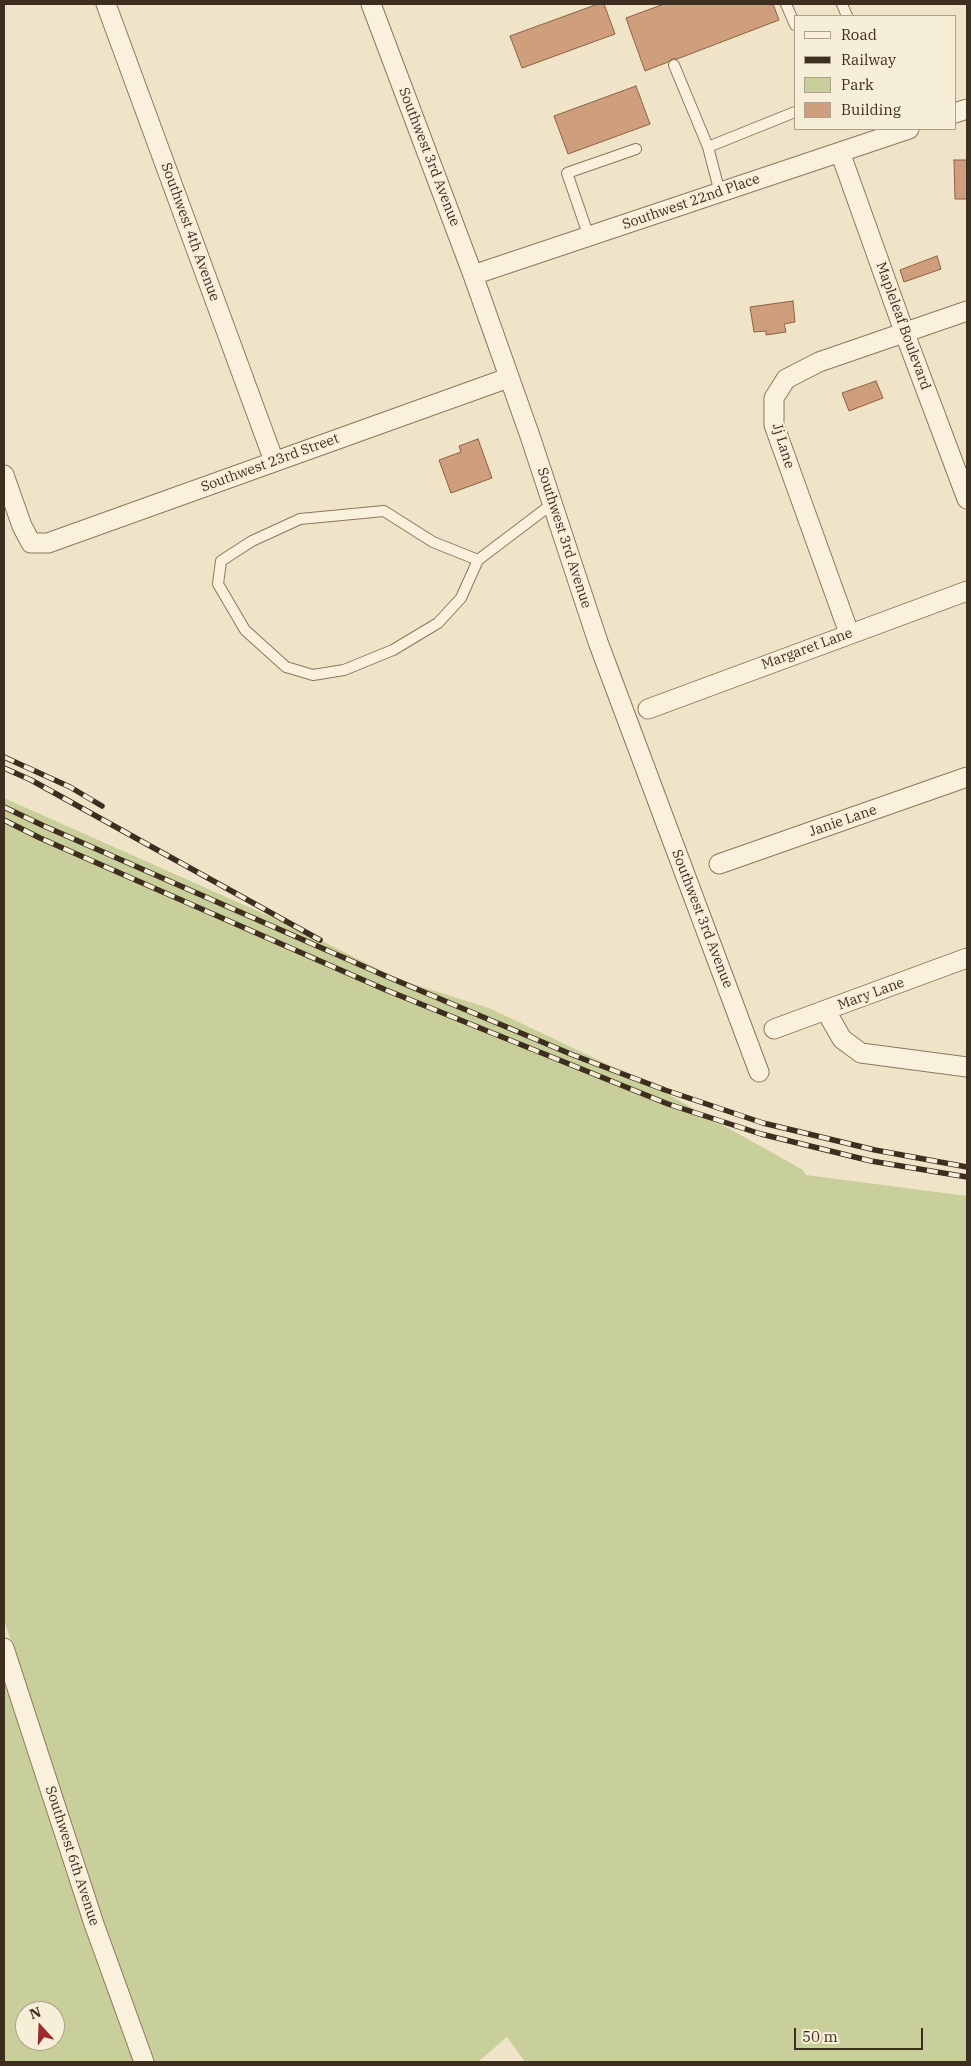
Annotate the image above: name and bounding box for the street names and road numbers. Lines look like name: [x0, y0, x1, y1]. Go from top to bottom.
street label: Southwest 3rd Avenue: [395, 85, 463, 229]
street label: Southwest 4th Avenue: [157, 160, 223, 304]
street label: Southwest 22nd Place: [620, 171, 762, 233]
street label: Mapleleaf Boulevard: [872, 260, 934, 392]
street label: Jj Lane: [768, 421, 798, 471]
street label: Southwest 23rd Street: [199, 430, 341, 496]
street label: Southwest 3rd Avenue: [533, 465, 595, 611]
street label: Margaret Lane: [759, 625, 855, 673]
street label: Janie Lane: [807, 802, 879, 840]
street label: Southwest 3rd Avenue: [668, 847, 736, 991]
street label: Mary Lane: [835, 974, 907, 1014]
street label: Southwest 6th Avenue: [41, 1784, 103, 1928]

